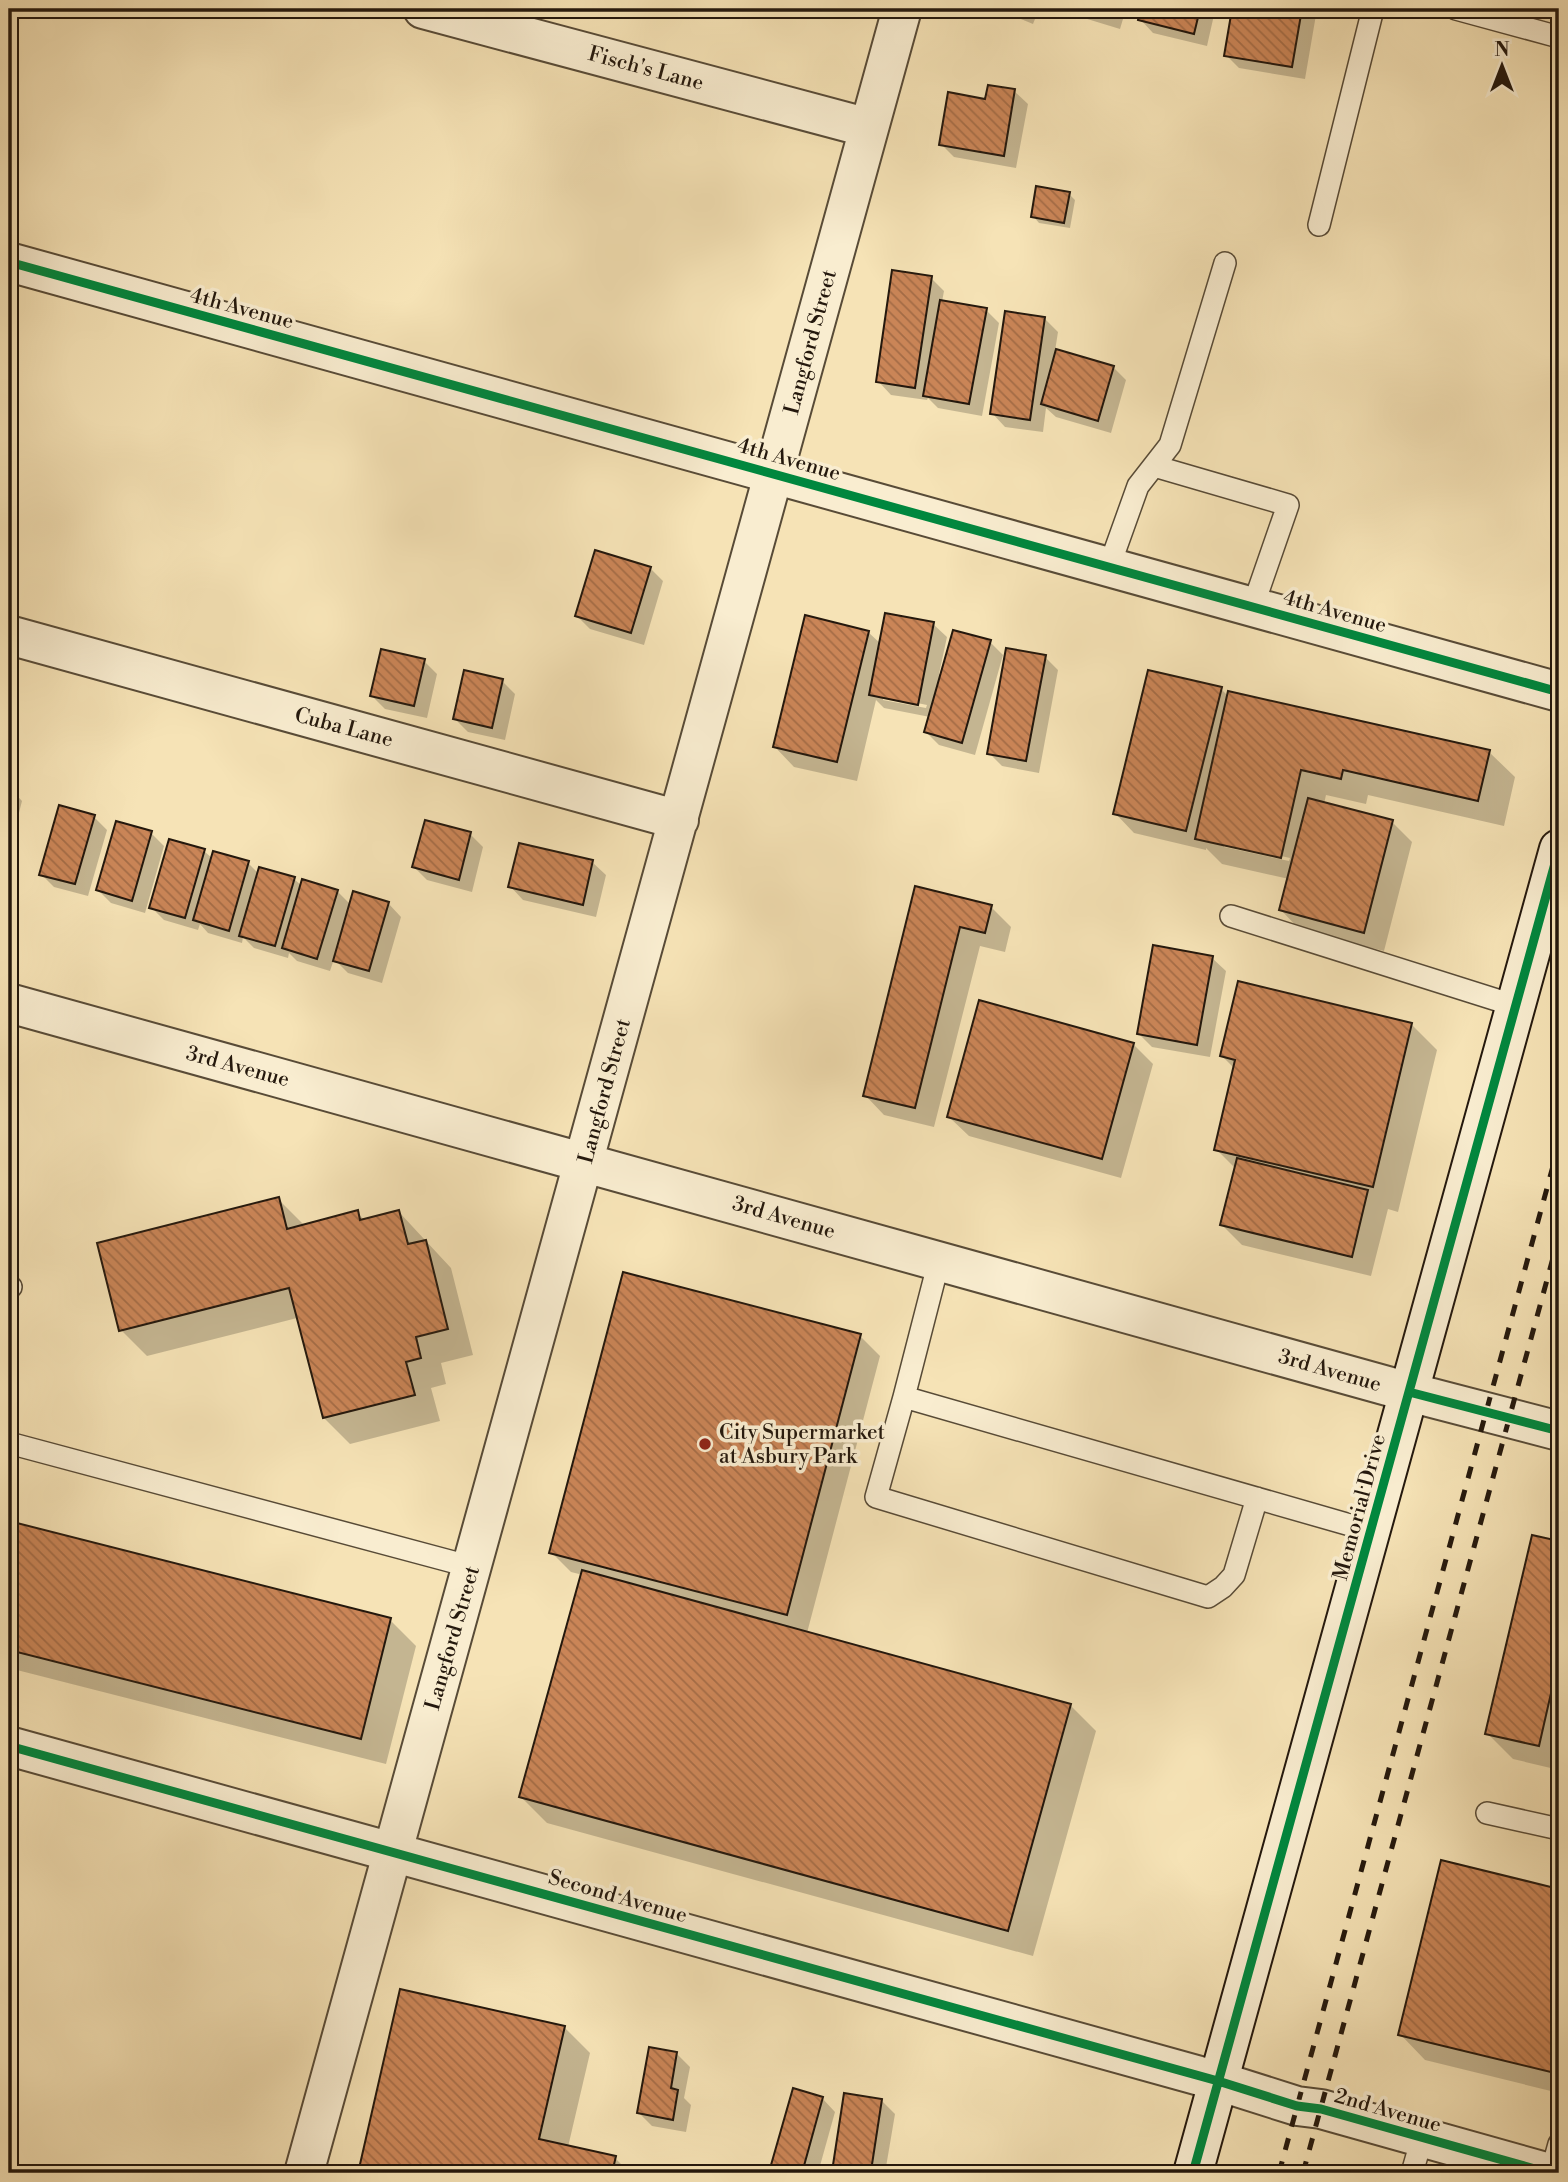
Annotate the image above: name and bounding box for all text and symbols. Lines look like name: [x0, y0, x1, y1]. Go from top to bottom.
north arrow: [1466, 32, 1536, 102]
text: N: [1494, 38, 1510, 62]
street label: Fisch's Lane: [585, 41, 706, 97]
street label: Langford Street: [779, 266, 843, 418]
street label: 4th Avenue: [187, 283, 296, 335]
street label: 4th Avenue: [734, 433, 843, 487]
street label: 4th Avenue: [1280, 585, 1389, 639]
street label: Cuba Lane: [292, 702, 396, 754]
street label: Langford Street: [573, 1015, 637, 1167]
street label: 3rd Avenue: [183, 1041, 292, 1093]
street label: 3rd Avenue: [729, 1191, 838, 1245]
street label: 3rd Avenue: [1275, 1344, 1384, 1398]
place label: City Supermarket at Asbury Park: [719, 1420, 886, 1470]
street label: Memorial Drive: [1328, 1431, 1392, 1583]
marker: City Supermarket at Asbury Park: [697, 1436, 713, 1452]
street label: Langford Street: [420, 1562, 486, 1714]
street label: Second Avenue: [545, 1865, 690, 1929]
street label: 2nd Avenue: [1331, 2083, 1444, 2139]

